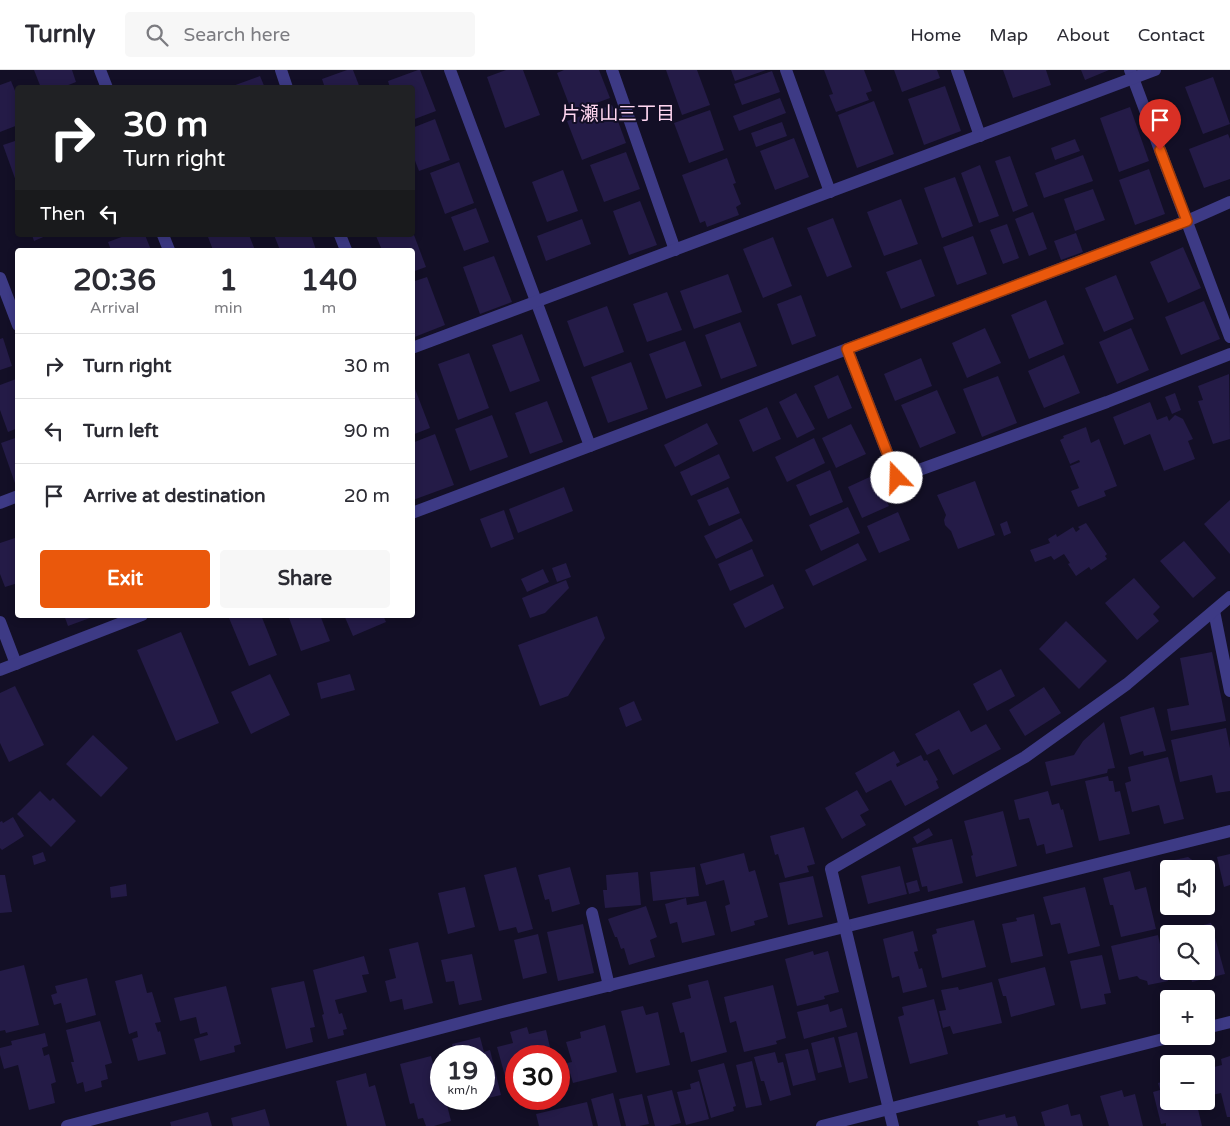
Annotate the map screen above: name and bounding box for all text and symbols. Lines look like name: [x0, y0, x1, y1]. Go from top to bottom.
search box: [125, 12, 475, 57]
text: Turnly: [25, 20, 95, 49]
icon: search: [143, 21, 171, 49]
text: Search here: [183, 24, 290, 46]
text: Home: [910, 24, 961, 46]
text: Map: [989, 24, 1028, 46]
text: About: [1056, 24, 1110, 46]
text: Contact: [1138, 24, 1205, 46]
pin: [1139, 99, 1181, 150]
district label: 片瀬山三丁目: [561, 103, 675, 125]
text: 30 m: [123, 104, 208, 146]
icon: right: [40, 105, 105, 170]
icon: arrive: [1146, 106, 1174, 134]
text: Turn right: [123, 146, 225, 172]
icon: left: [95, 200, 123, 228]
text: Then: [40, 203, 85, 225]
text: 20:36: [73, 262, 156, 299]
text: 1: [219, 262, 238, 299]
text: 140: [301, 262, 357, 299]
text: Arrival: [90, 298, 139, 318]
text: min: [214, 298, 243, 318]
text: m: [321, 298, 336, 318]
icon: right: [40, 352, 68, 380]
text: Turn right: [83, 355, 171, 377]
text: 30 m: [344, 355, 390, 377]
icon: left: [40, 417, 68, 445]
text: Turn left: [83, 420, 159, 442]
text: 90 m: [344, 420, 390, 442]
position arrow: [870, 451, 922, 503]
icon: arrive: [40, 482, 68, 510]
text: Arrive at destination: [83, 485, 266, 507]
text: 20 m: [344, 485, 390, 507]
button: Exit: [40, 550, 210, 608]
button: Share: [220, 550, 390, 608]
map controls: [1160, 860, 1215, 1110]
button: sound: [1160, 860, 1215, 915]
button: search: [1160, 925, 1215, 980]
button: +: [1160, 990, 1215, 1045]
speed limit sign: 30: [505, 1045, 570, 1110]
button: −: [1160, 1055, 1215, 1110]
text: 19: [447, 1056, 478, 1086]
text: km/h: [447, 1083, 478, 1097]

